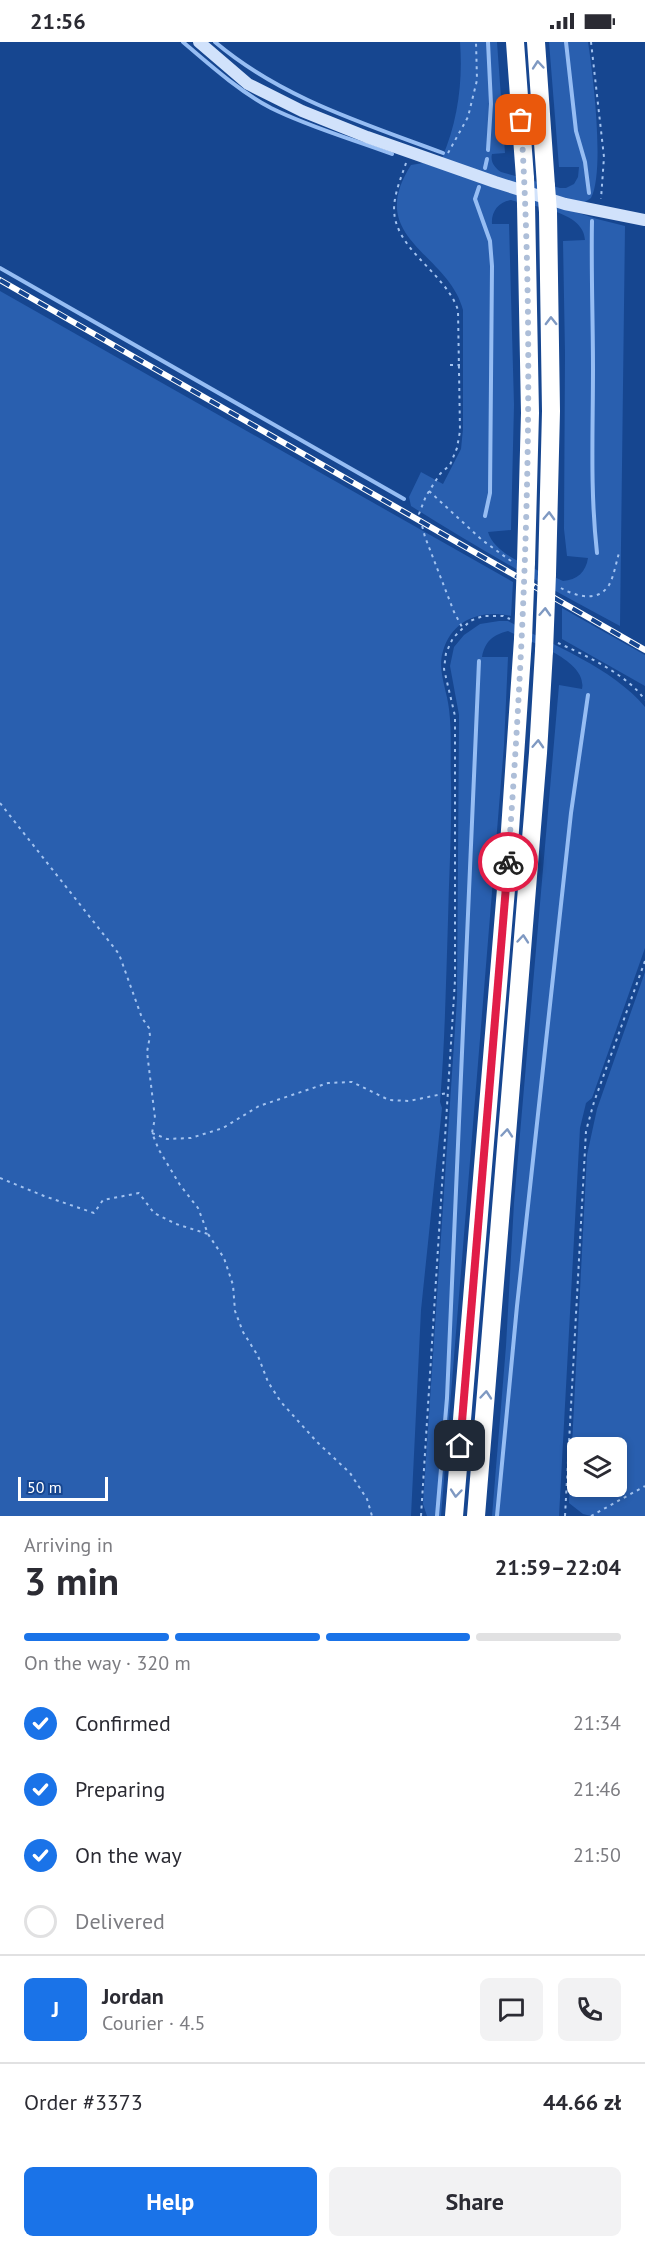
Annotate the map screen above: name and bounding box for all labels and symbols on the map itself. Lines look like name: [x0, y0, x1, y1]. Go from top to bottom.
one-way arrow: [532, 60, 545, 69]
pin: [495, 94, 546, 145]
one-way arrow: [545, 316, 557, 325]
one-way arrow: [543, 511, 556, 520]
one-way arrow: [539, 608, 552, 617]
one-way arrow: [531, 740, 544, 749]
courier: [478, 832, 538, 892]
one-way arrow: [516, 934, 529, 943]
one-way arrow: [501, 1129, 514, 1138]
one-way arrow: [479, 1390, 492, 1399]
pin: [434, 1420, 485, 1471]
scale bar: [18, 1474, 108, 1502]
one-way arrow: [450, 1488, 463, 1497]

